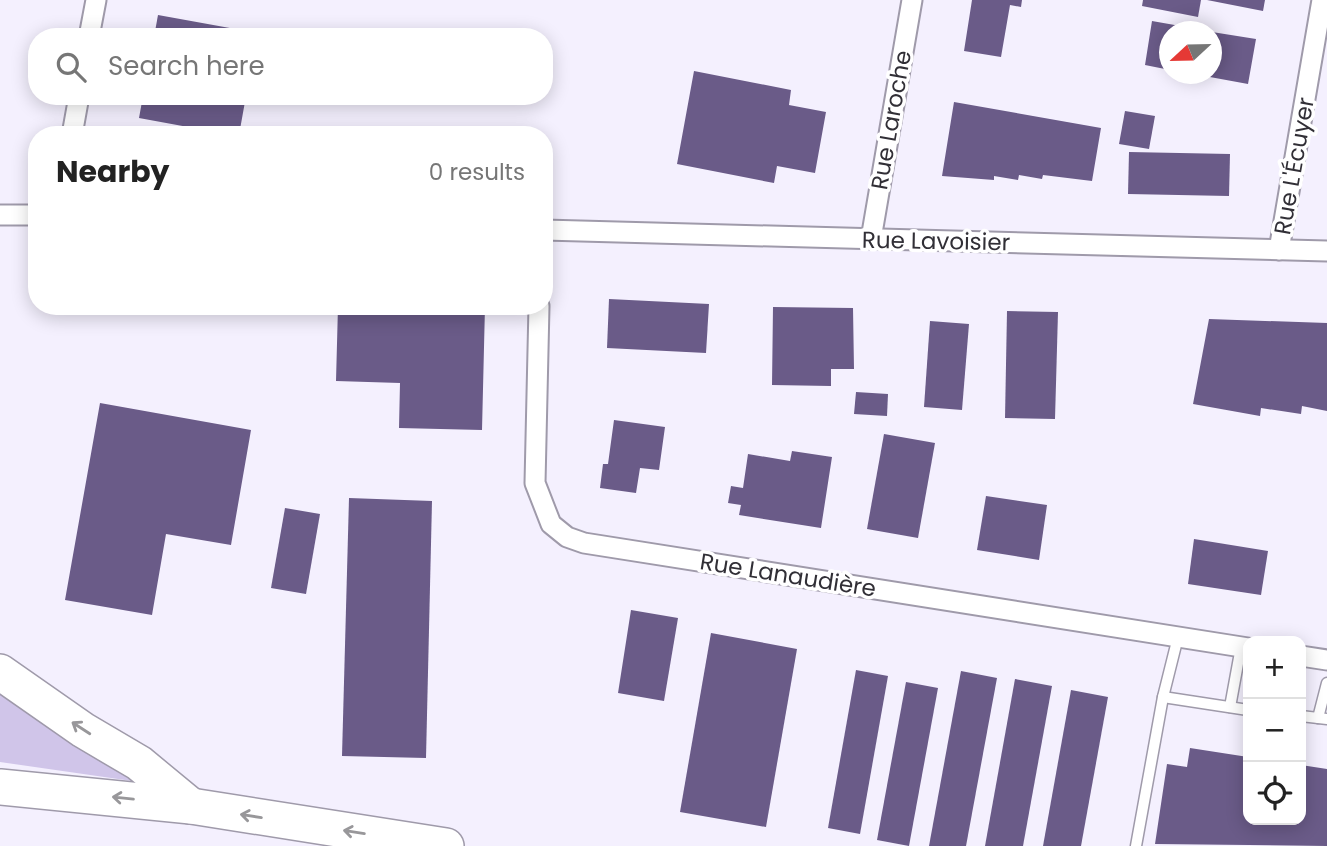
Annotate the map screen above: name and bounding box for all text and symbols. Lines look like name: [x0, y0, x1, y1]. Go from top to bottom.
north arrow: [1159, 21, 1222, 84]
search box: [28, 28, 553, 105]
icon: search: [52, 48, 90, 86]
text: Search here: [108, 48, 265, 84]
street label: Rue Laroche: [863, 48, 919, 192]
street label: Rue L'Écuyer: [1266, 95, 1322, 237]
text: Nearby: [56, 150, 170, 193]
text: 0 results: [429, 156, 525, 188]
street label: Rue Lavoisier: [862, 224, 1010, 258]
street label: Rue Lanaudière: [698, 545, 878, 605]
map controls: [1243, 636, 1306, 825]
button: +: [1243, 636, 1306, 699]
button: −: [1243, 699, 1306, 762]
one-way arrow: [71, 721, 91, 735]
button: locate: [1243, 762, 1306, 825]
one-way arrow: [112, 792, 135, 805]
one-way arrow: [240, 809, 263, 822]
one-way arrow: [343, 825, 366, 838]

